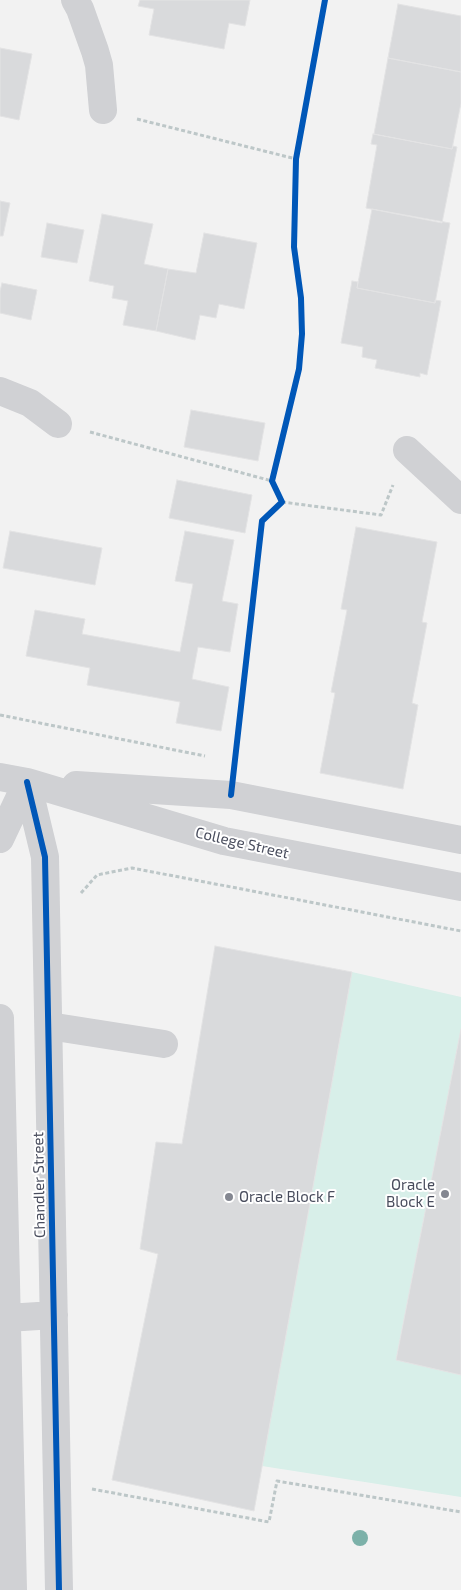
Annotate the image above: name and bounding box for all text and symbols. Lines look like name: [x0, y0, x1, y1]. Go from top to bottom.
street label: College Street: [193, 823, 291, 863]
street label: Chandler Street: [29, 1132, 49, 1238]
place label: Oracle Block E: [386, 1176, 435, 1211]
place label: Oracle Block F: [239, 1188, 335, 1206]
marker: Oracle Block E: [439, 1188, 451, 1200]
marker: Oracle Block F: [223, 1191, 235, 1203]

